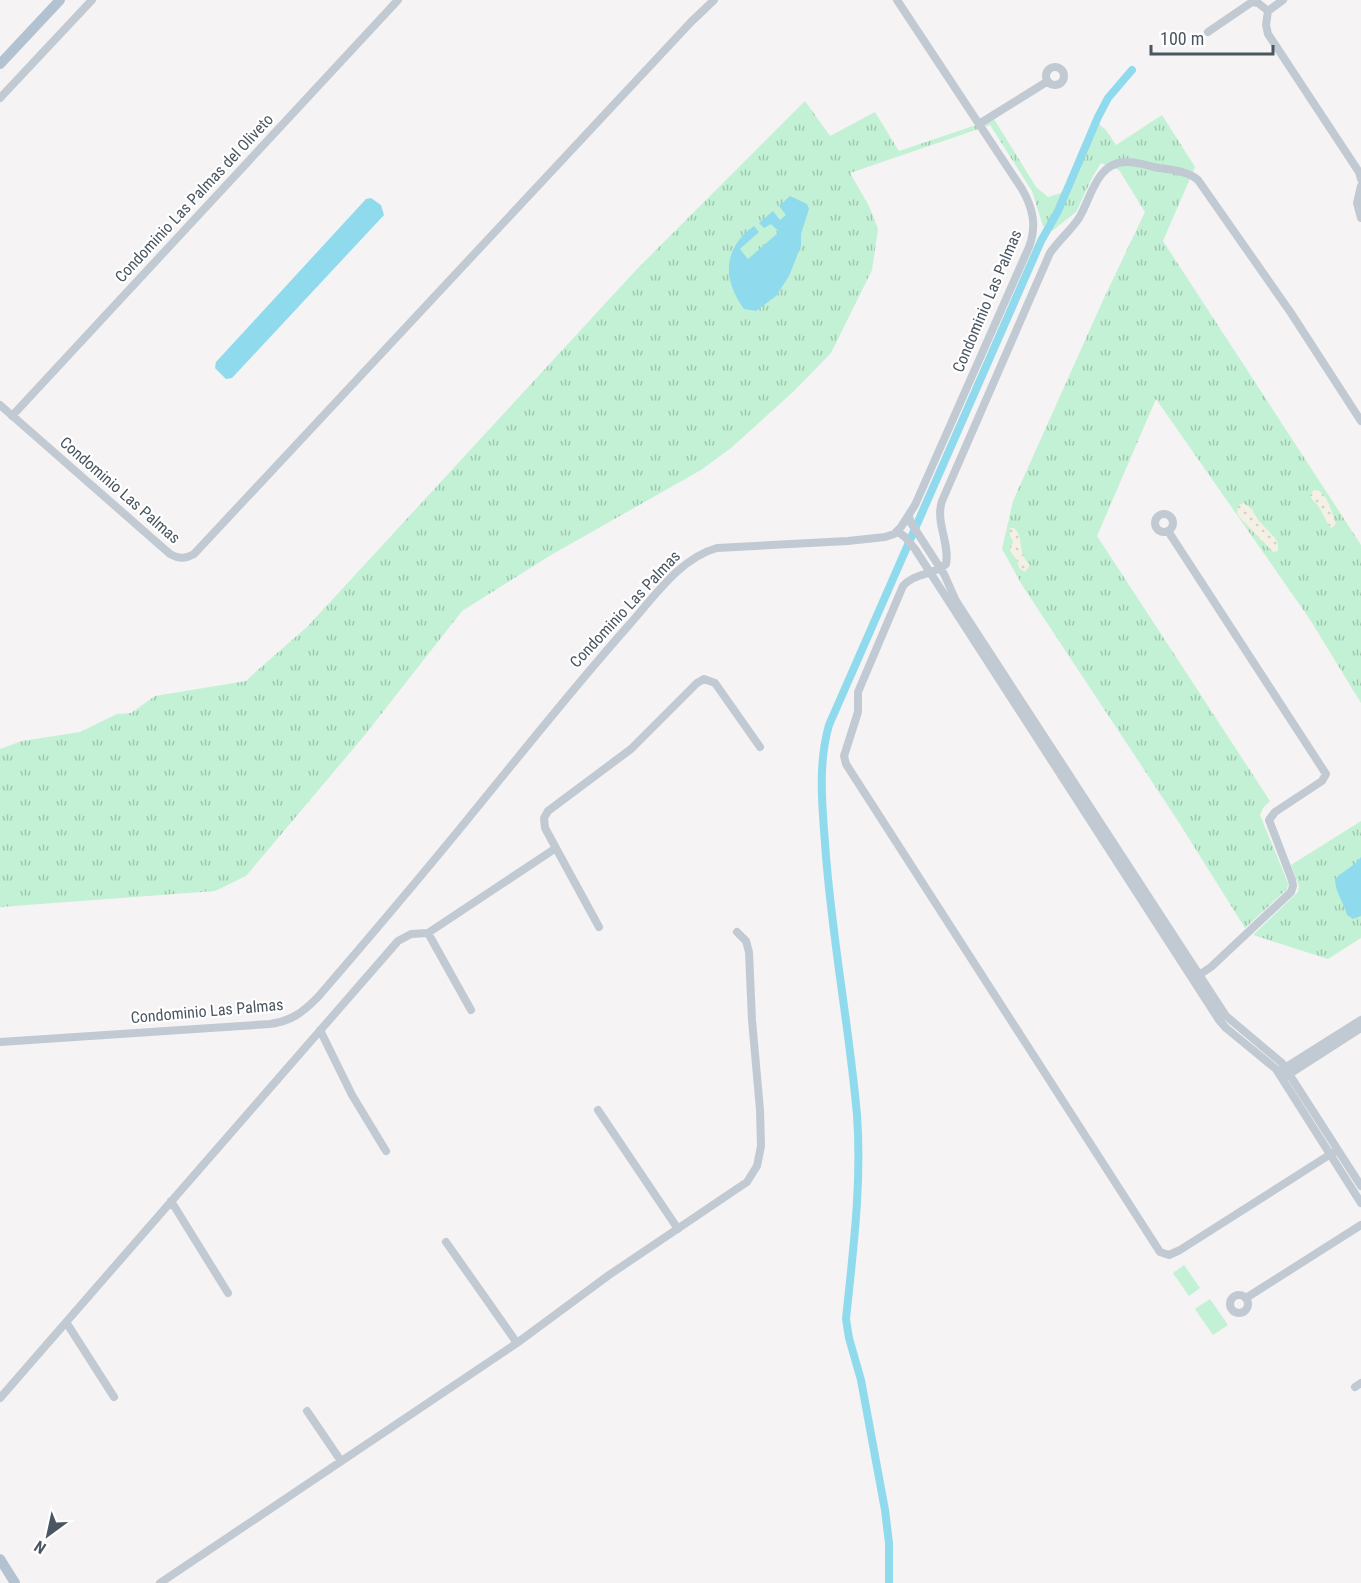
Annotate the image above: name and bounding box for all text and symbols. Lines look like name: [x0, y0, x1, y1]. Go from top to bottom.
scale bar: [1151, 18, 1272, 56]
text: 100 m: [1160, 28, 1204, 49]
street label: Condominio Las Palmas del Oliveto: [111, 110, 277, 286]
street label: Condominio Las Palmas: [948, 227, 1026, 375]
street label: Condominio Las Palmas: [56, 433, 184, 547]
street label: Condominio Las Palmas: [566, 547, 684, 671]
street label: Condominio Las Palmas: [130, 995, 284, 1027]
north arrow: [18, 1505, 78, 1565]
text: N: [31, 1537, 49, 1558]

